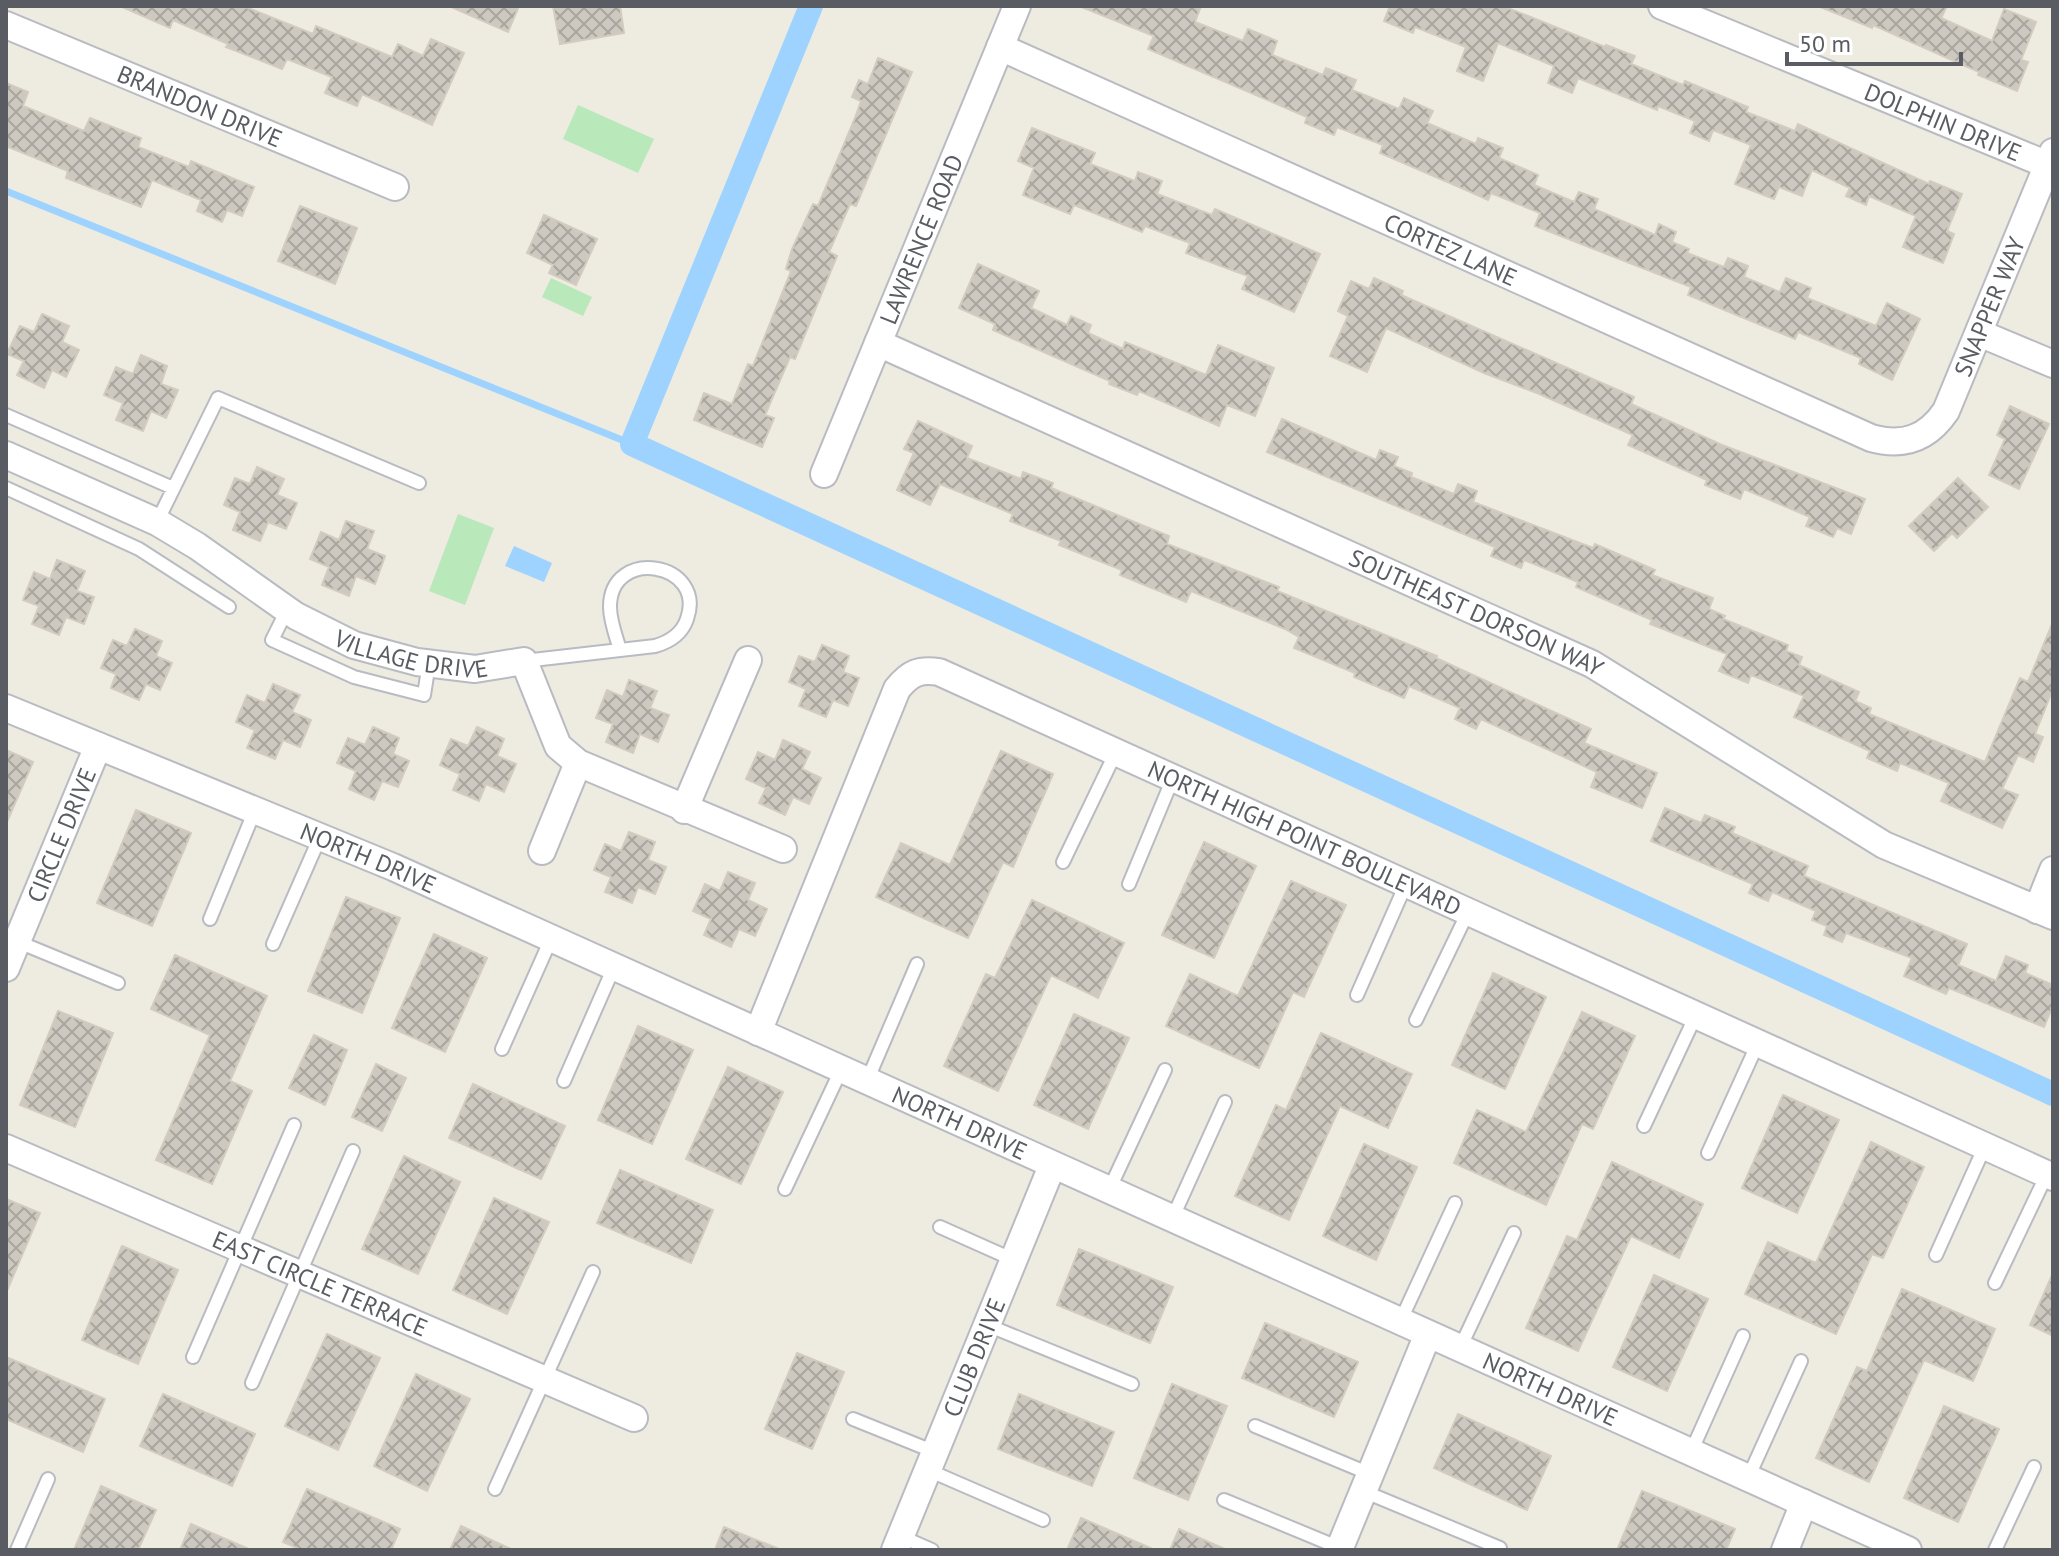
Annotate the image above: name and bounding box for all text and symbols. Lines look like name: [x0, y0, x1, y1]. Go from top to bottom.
scale bar: [1787, 16, 1961, 66]
text: 50 m: [1799, 28, 1851, 59]
street label: BRANDON DRIVE: [113, 58, 287, 154]
street label: DOLPHIN DRIVE: [1860, 76, 2026, 168]
street label: LAWRENCE ROAD: [872, 150, 970, 329]
street label: CORTEZ LANE: [1379, 206, 1522, 293]
street label: SNAPPER WAY: [1947, 232, 2032, 381]
street label: SOUTHEAST DORSON WAY: [1344, 541, 1610, 683]
street label: VILLAGE DRIVE: [328, 622, 490, 684]
street label: NORTH HIGH POINT BOULEVARD: [1143, 753, 1466, 922]
street label: CIRCLE DRIVE: [19, 763, 103, 907]
street label: NORTH DRIVE: [296, 815, 441, 900]
street label: NORTH DRIVE: [887, 1079, 1032, 1166]
street label: EAST CIRCLE TERRACE: [208, 1223, 433, 1343]
street label: CLUB DRIVE: [936, 1293, 1012, 1422]
street label: NORTH DRIVE: [1478, 1345, 1623, 1433]

